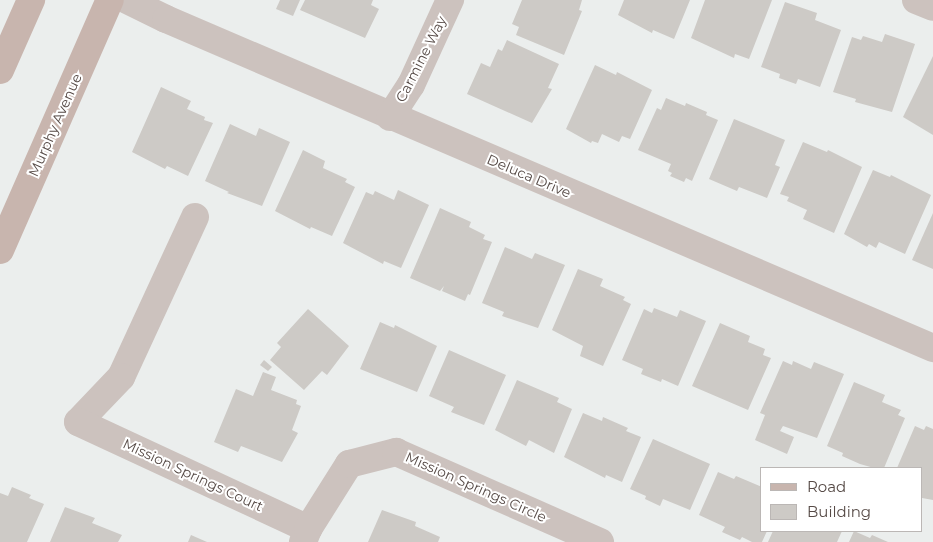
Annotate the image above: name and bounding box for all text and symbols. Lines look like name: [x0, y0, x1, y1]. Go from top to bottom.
street label: Carmine Way: [392, 13, 450, 105]
street label: Murphy Avenue: [25, 71, 85, 179]
street label: Deluca Drive: [484, 151, 574, 201]
street label: Mission Springs Court: [120, 435, 266, 515]
street label: Mission Springs Circle: [403, 448, 549, 526]
legend: [760, 467, 923, 532]
text: Road: [807, 477, 846, 496]
text: Building: [807, 502, 871, 521]

